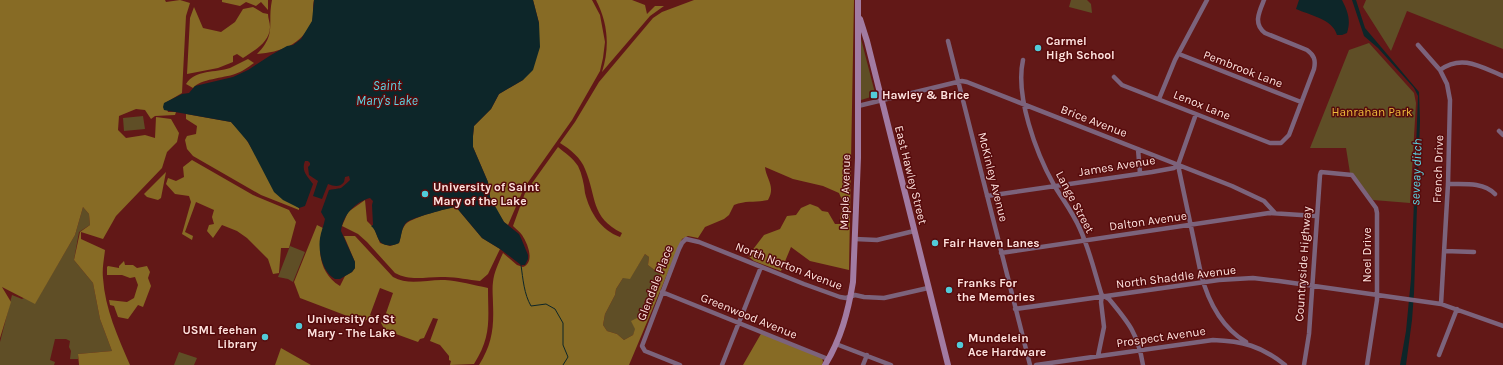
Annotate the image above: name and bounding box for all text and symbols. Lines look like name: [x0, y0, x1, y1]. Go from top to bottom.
place label: Carmel High School: [1046, 34, 1115, 62]
marker: Carmel High School: [1033, 43, 1043, 53]
street label: Pembrook Lane: [1201, 47, 1285, 91]
water label: Saint Mary's Lake: [356, 78, 418, 108]
street label: Lenox Lane: [1171, 87, 1233, 123]
place label: Hawley & Brice: [882, 88, 969, 102]
marker: Hawley & Brice: [869, 90, 879, 100]
street label: Brice Avenue: [1059, 102, 1129, 140]
park label: Hanrahan Park: [1331, 105, 1413, 119]
street label: East Hawley Street: [892, 124, 930, 226]
street label: McKinley Avenue: [975, 131, 1011, 223]
street label: French Drive: [1430, 135, 1446, 203]
water label: seveay ditch: [1407, 138, 1425, 206]
street label: James Avenue: [1078, 153, 1156, 179]
street label: Maple Avenue: [837, 154, 853, 230]
street label: Lange Street: [1053, 169, 1097, 236]
place label: University of Saint Mary of the Lake: [433, 180, 539, 208]
marker: University of Saint Mary of the Lake: [420, 189, 430, 199]
street label: Countryside Highway: [1292, 206, 1314, 322]
street label: Dalton Avenue: [1108, 209, 1188, 233]
street label: Noel Drive: [1360, 227, 1374, 283]
place label: Fair Haven Lanes: [943, 236, 1040, 250]
marker: Fair Haven Lanes: [930, 238, 940, 248]
street label: North Norton Avenue: [734, 239, 844, 293]
street label: Glendale Place: [634, 243, 676, 323]
street label: North Shaddle Avenue: [1115, 263, 1237, 291]
place label: Franks For the Memories: [957, 276, 1035, 304]
marker: Franks For the Memories: [944, 285, 954, 295]
street label: Greenwood Avenue: [699, 290, 799, 342]
place label: University of St Mary - The Lake: [307, 312, 395, 340]
marker: University of St Mary - The Lake: [294, 321, 304, 331]
place label: USML feehan Library: [183, 323, 257, 351]
street label: Prospect Avenue: [1115, 324, 1207, 350]
place label: Mundelein Ace Hardware: [968, 331, 1046, 359]
marker: USML feehan Library: [260, 332, 270, 342]
marker: Mundelein Ace Hardware: [955, 340, 965, 350]

